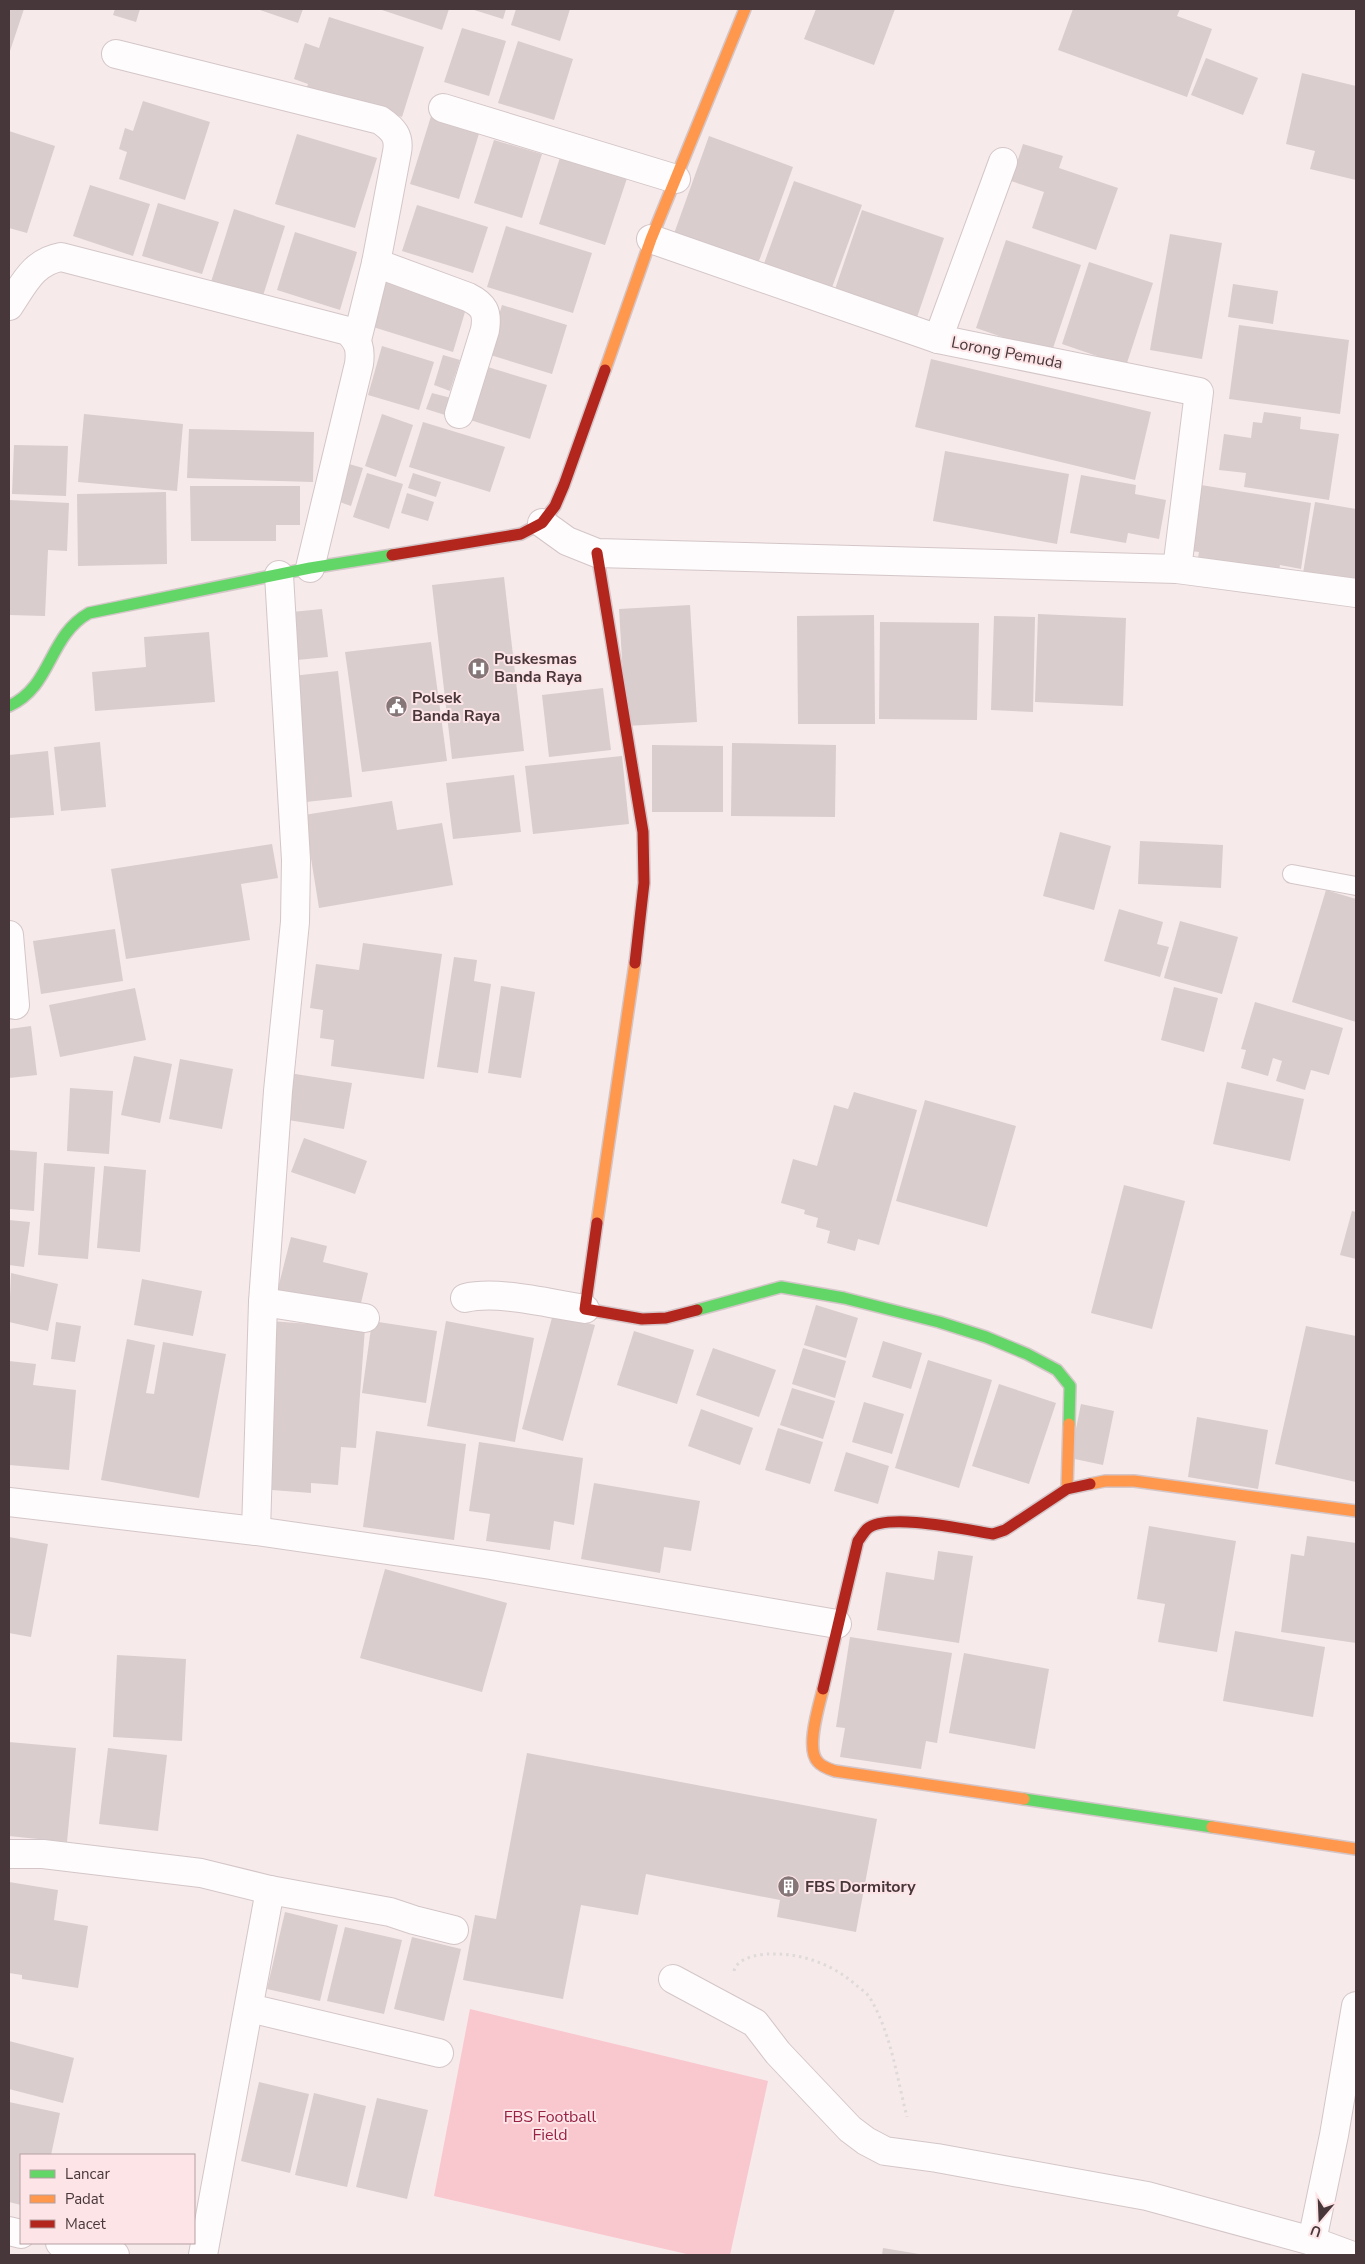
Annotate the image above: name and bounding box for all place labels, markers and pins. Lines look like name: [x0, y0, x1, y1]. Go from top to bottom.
place label: Puskesmas Banda Raya: [494, 648, 582, 688]
hospital icon: Puskesmas Banda Raya: [466, 656, 490, 680]
place label: Polsek Banda Raya: [412, 687, 500, 727]
public building icon: Polsek Banda Raya: [384, 695, 408, 719]
building icon: FBS Dormitory: [777, 1875, 801, 1899]
place label: FBS Dormitory: [805, 1876, 916, 1898]

